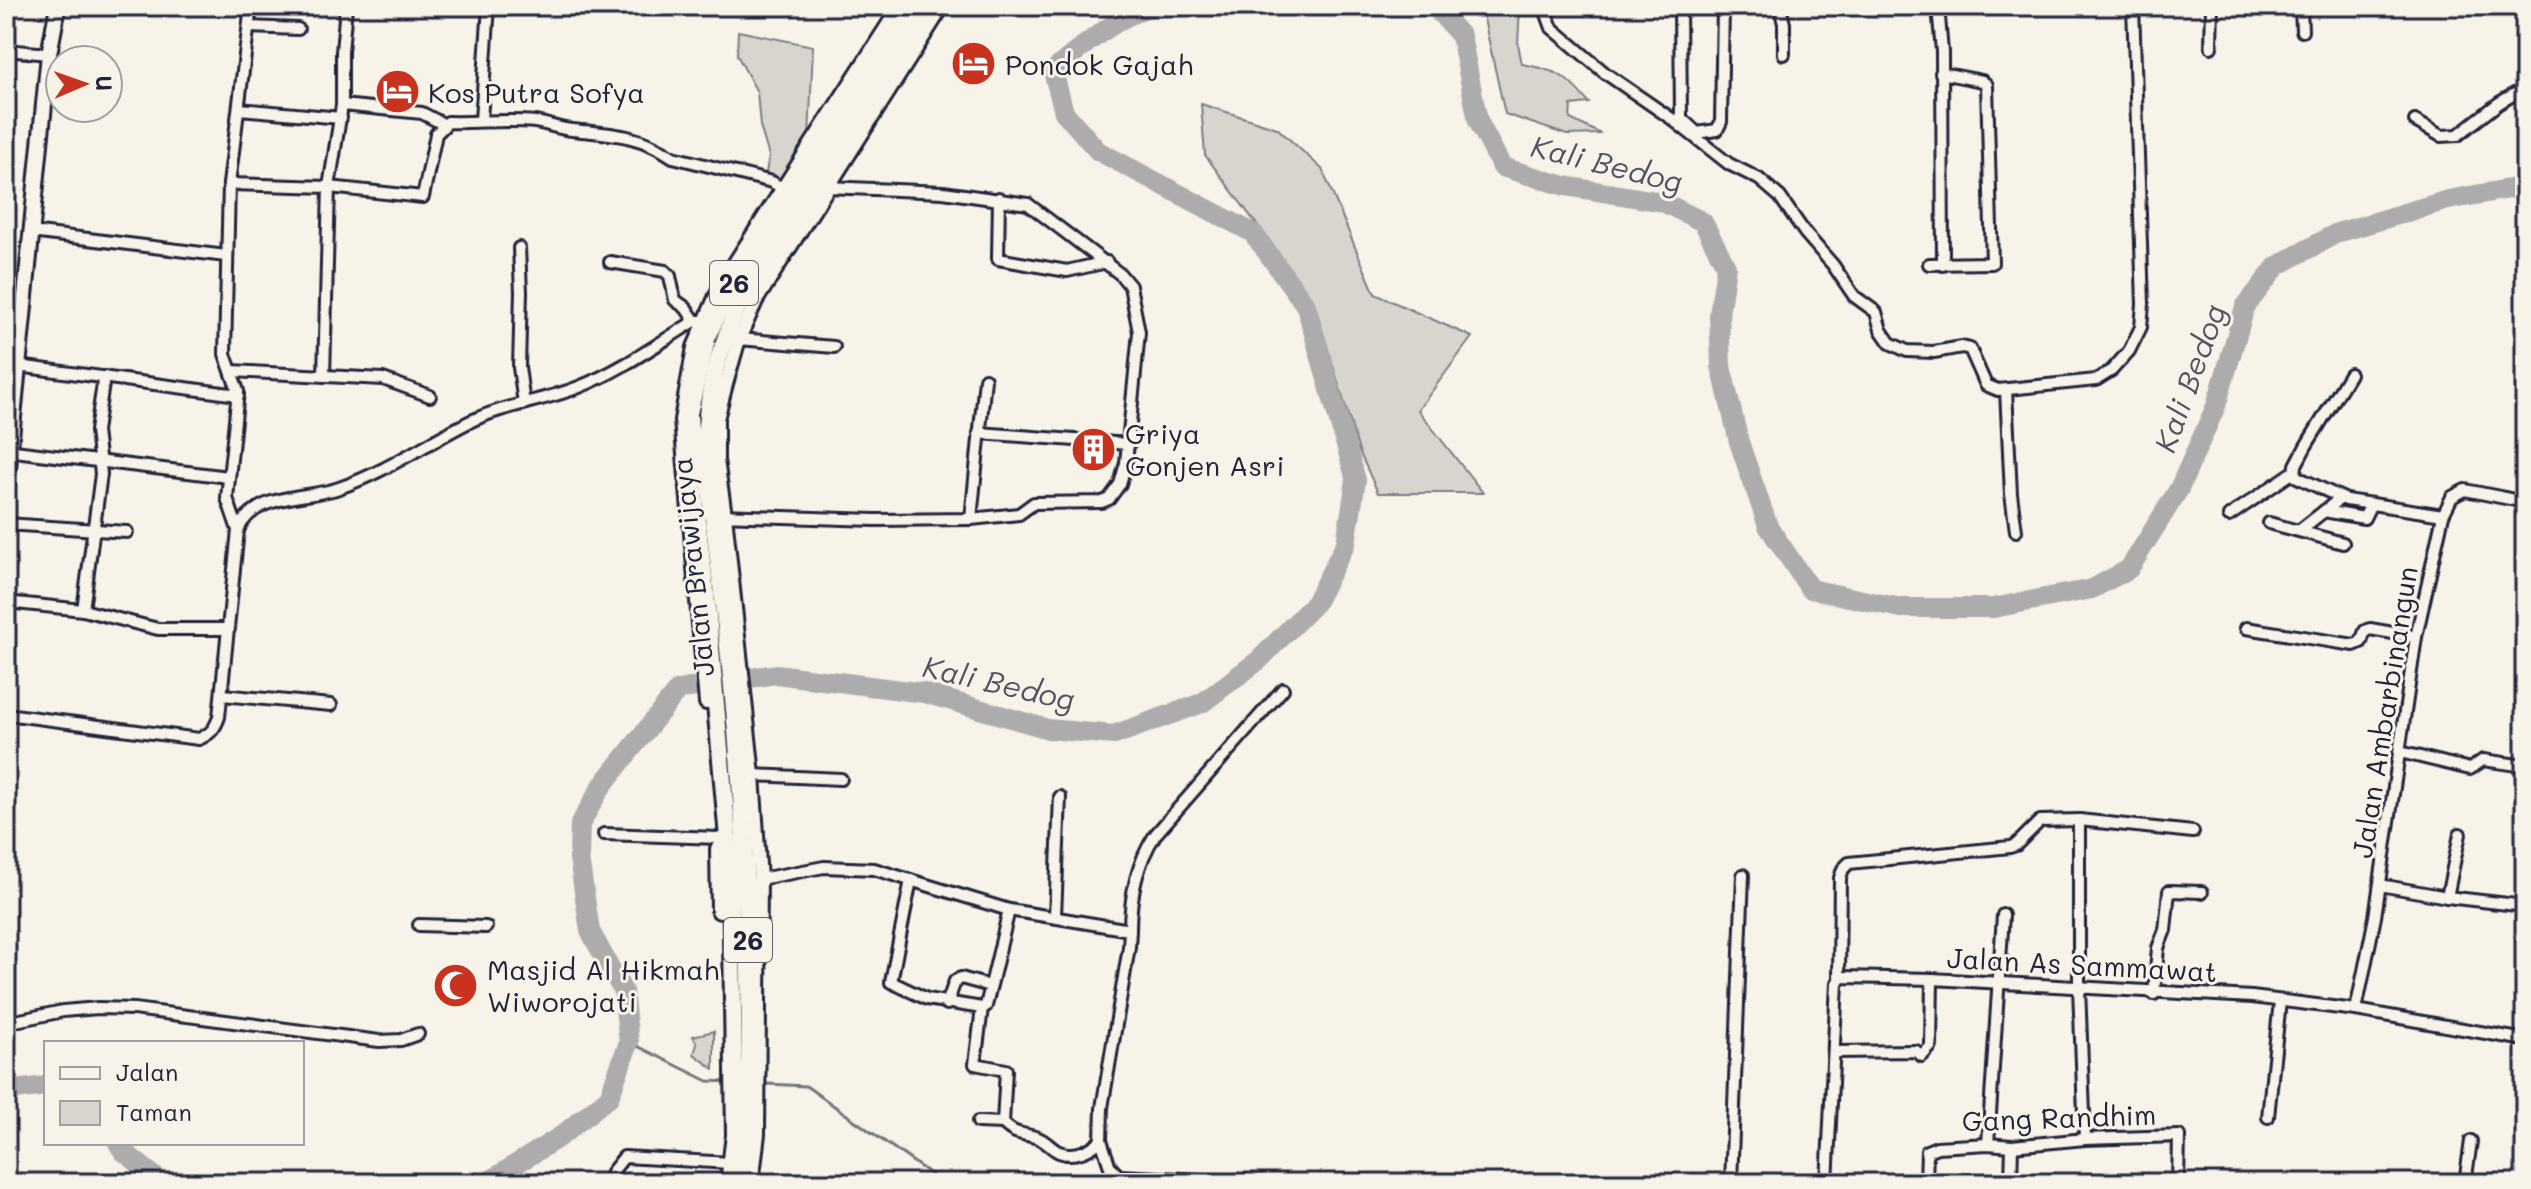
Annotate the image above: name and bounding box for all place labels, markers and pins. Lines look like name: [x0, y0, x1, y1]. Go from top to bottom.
hotel icon: Pondok Gajah: [950, 40, 998, 88]
place label: Pondok Gajah: [1005, 46, 1193, 82]
hotel icon: Kos Putra Sofya: [373, 68, 421, 116]
place label: Kos Putra Sofya: [428, 74, 645, 110]
place label: Griya Gonjen Asri: [1125, 415, 1285, 483]
building icon: Griya Gonjen Asri: [1070, 425, 1118, 473]
place label: Masjid Al Hikmah Wiworojati: [487, 951, 719, 1019]
mosque icon: Masjid Al Hikmah Wiworojati: [432, 961, 480, 1009]

